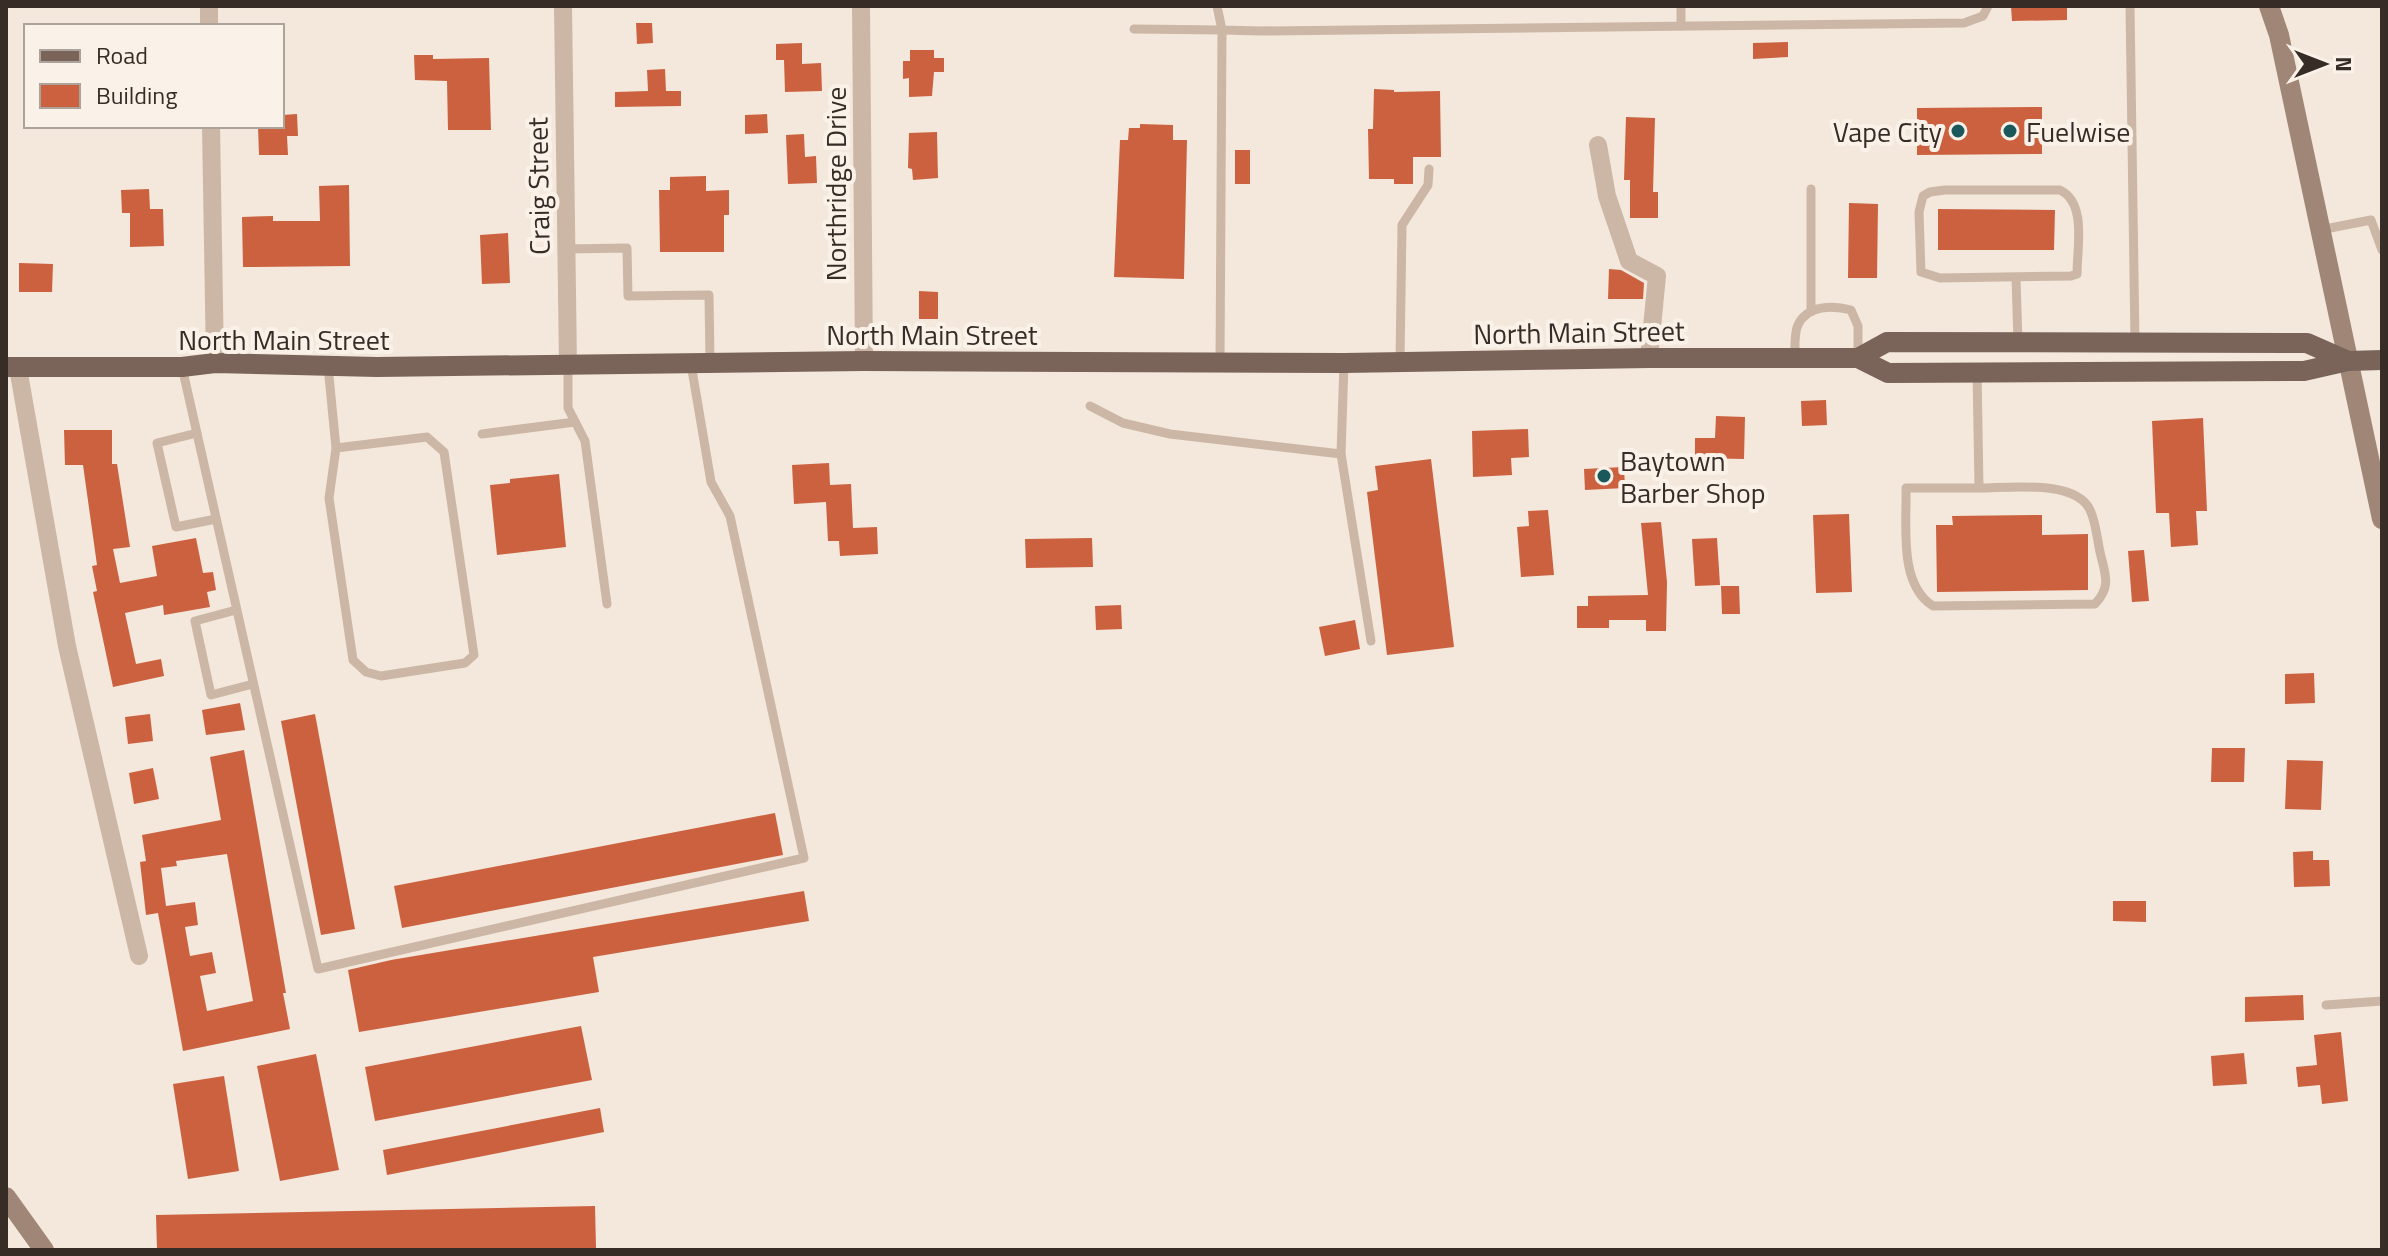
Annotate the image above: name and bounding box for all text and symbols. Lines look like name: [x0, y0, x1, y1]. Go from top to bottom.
legend: [24, 24, 284, 128]
north arrow: [2284, 24, 2364, 104]
text: Road: [96, 37, 148, 73]
text: N: [2327, 56, 2361, 72]
text: Building: [96, 77, 178, 113]
street label: Northridge Drive: [814, 87, 857, 281]
place label: Vape City: [1833, 110, 1942, 153]
place label: Fuelwise: [2026, 110, 2130, 153]
street label: Craig Street: [515, 117, 561, 255]
marker: Vape City: [1949, 122, 1967, 140]
marker: Fuelwise: [2001, 122, 2019, 140]
street label: North Main Street: [1473, 309, 1685, 355]
street label: North Main Street: [826, 313, 1038, 356]
street label: North Main Street: [178, 318, 390, 361]
place label: Baytown Barber Shop: [1620, 439, 1765, 514]
marker: Baytown Barber Shop: [1595, 467, 1613, 485]

